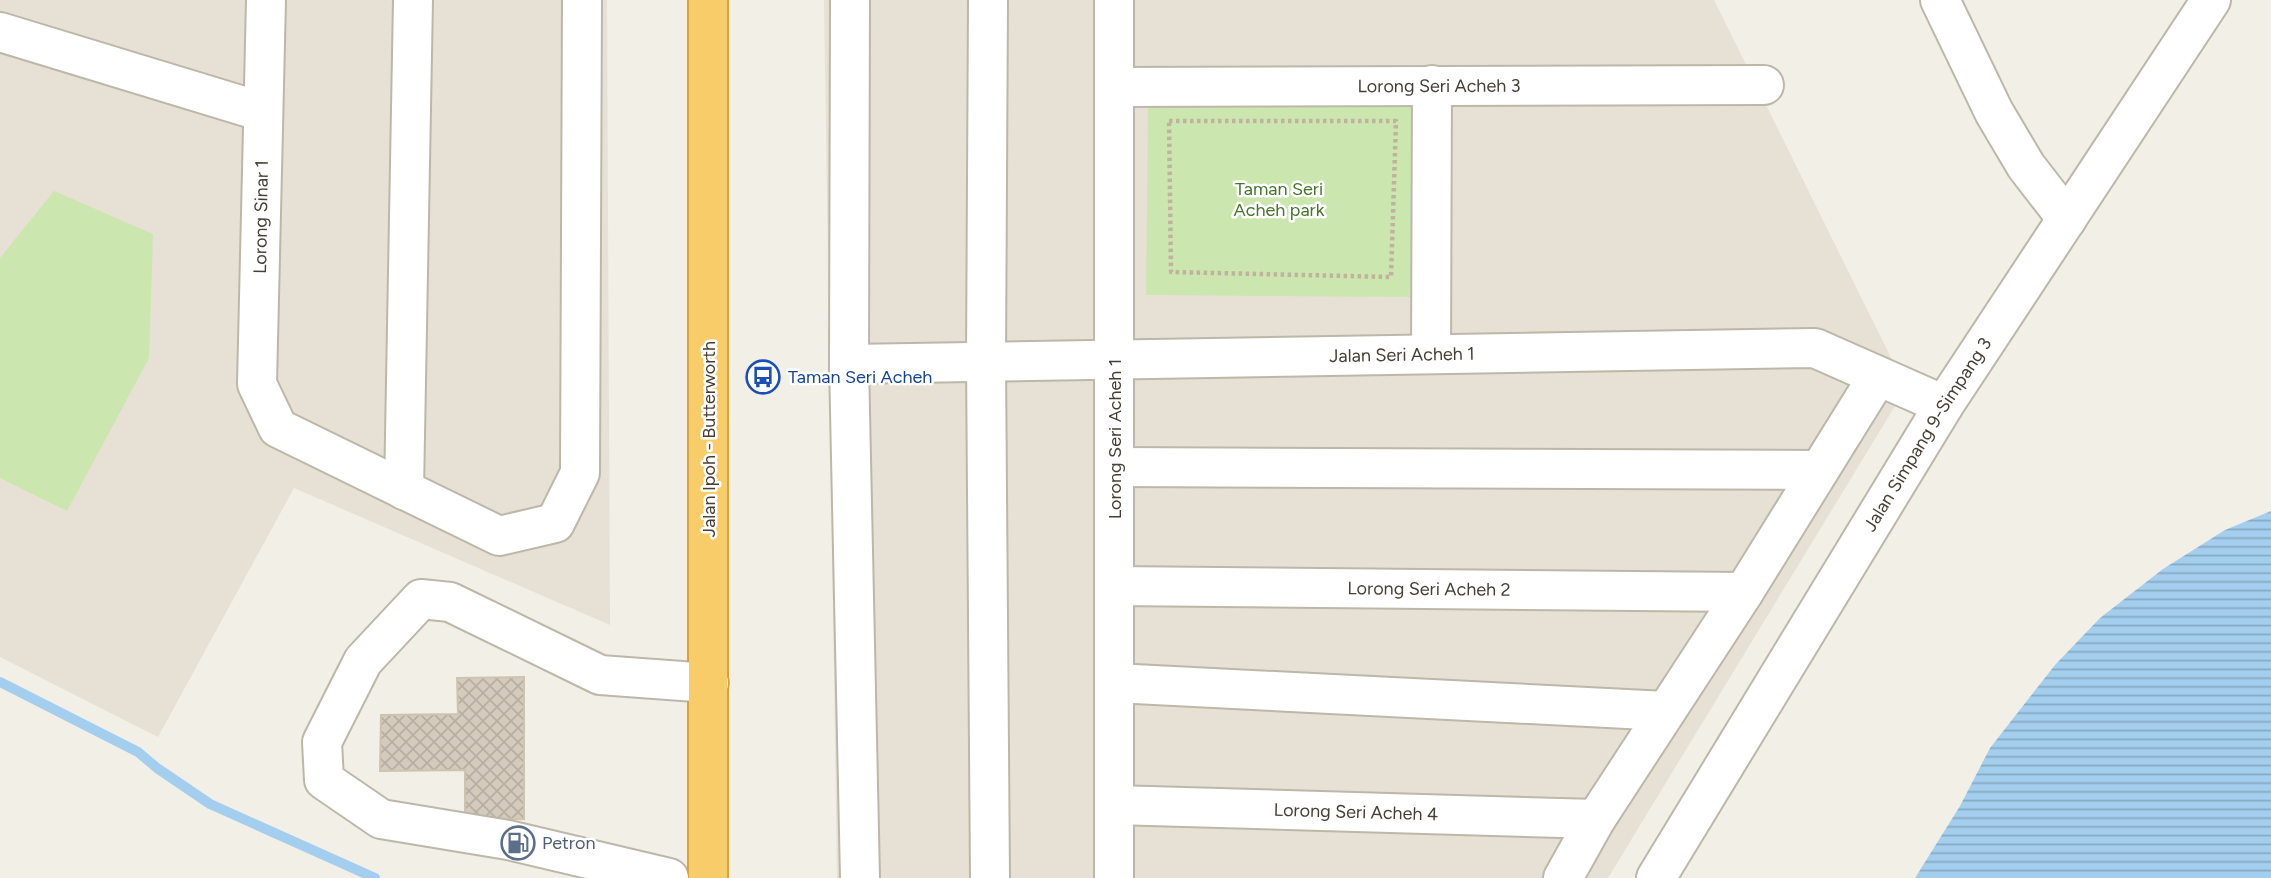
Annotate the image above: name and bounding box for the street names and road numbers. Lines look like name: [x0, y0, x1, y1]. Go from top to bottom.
street label: Lorong Seri Acheh 3: [1357, 75, 1521, 97]
street label: Lorong Sinar 1: [249, 160, 273, 274]
street label: Jalan Simpang 9-Simpang 3: [1859, 333, 1996, 535]
street label: Jalan Ipoh - Butterworth: [698, 341, 720, 537]
street label: Jalan Seri Acheh 1: [1329, 343, 1475, 367]
street label: Lorong Seri Acheh 1: [1104, 359, 1126, 519]
street label: Lorong Seri Acheh 2: [1347, 577, 1511, 601]
street label: Lorong Seri Acheh 4: [1273, 799, 1438, 825]

